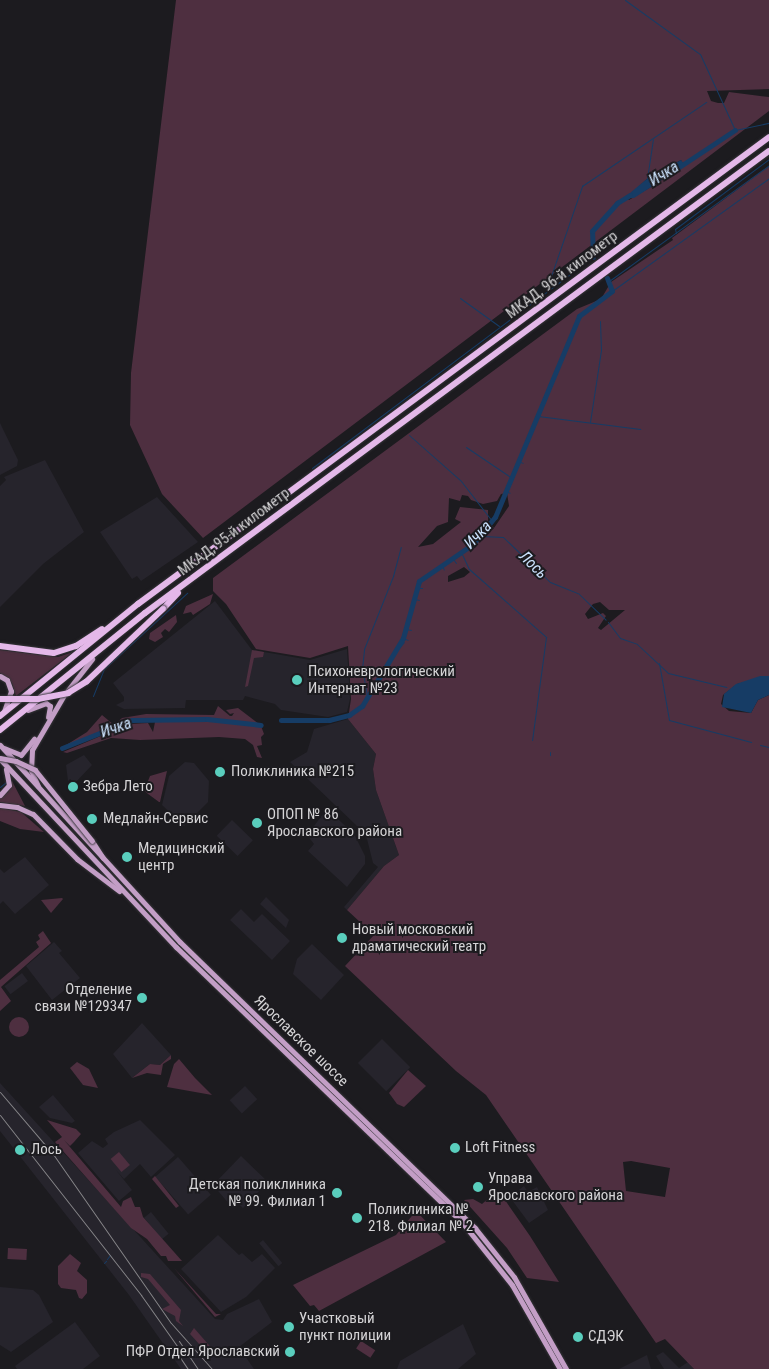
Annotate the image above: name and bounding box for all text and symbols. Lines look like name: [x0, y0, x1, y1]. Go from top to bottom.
water label: Ичка: [645, 157, 683, 191]
street label: МКАД, 96-й километр: [503, 227, 621, 323]
street label: МКАД, 95-й километр: [175, 484, 293, 580]
water label: Ичка: [460, 517, 496, 553]
water label: Лось: [515, 547, 551, 583]
place label: Психоневрологический Интернат №23: [308, 662, 455, 697]
marker: Психоневрологический Интернат №23: [290, 673, 304, 687]
water label: Ичка: [98, 714, 134, 742]
place label: Поликлиника №215: [231, 763, 354, 781]
marker: Поликлиника №215: [213, 765, 227, 779]
place label: Зебра Лето: [83, 778, 153, 796]
marker: Зебра Лето: [67, 781, 79, 793]
place label: ОПОП № 86 Ярославского района: [267, 805, 402, 840]
place label: Медлайн-Сервис: [103, 810, 208, 828]
marker: Медлайн-Сервис: [85, 812, 99, 826]
marker: ОПОП № 86 Ярославского района: [251, 817, 263, 829]
place label: Медицинский центр: [138, 839, 225, 874]
marker: Медицинский центр: [120, 850, 134, 864]
place label: Новый московский драматический театр: [352, 920, 486, 955]
marker: Новый московский драматический театр: [336, 932, 348, 944]
place label: Отделение связи №129347: [35, 980, 132, 1015]
marker: Отделение связи №129347: [136, 992, 148, 1004]
street label: Ярославское шоссе: [250, 992, 352, 1090]
place label: Loft Fitness: [465, 1139, 535, 1157]
place label: Лось: [31, 1141, 62, 1159]
marker: Loft Fitness: [449, 1142, 461, 1154]
marker: Лось: [13, 1143, 27, 1157]
place label: Управа Ярославского района: [488, 1169, 623, 1204]
place label: Детская поликлиника № 99. Филиал 1: [189, 1175, 326, 1210]
marker: Управа Ярославского района: [472, 1181, 484, 1193]
marker: Детская поликлиника № 99. Филиал 1: [330, 1186, 344, 1200]
place label: Поликлиника № 218. Филиал № 2: [368, 1200, 473, 1235]
marker: Поликлиника № 218. Филиал № 2: [350, 1211, 364, 1225]
place label: Участковый пункт полиции: [299, 1309, 391, 1344]
marker: Участковый пункт полиции: [283, 1321, 295, 1333]
place label: СДЭК: [588, 1328, 624, 1346]
marker: СДЭК: [572, 1331, 584, 1343]
place label: ПФР Отдел Ярославский: [126, 1343, 280, 1361]
marker: ПФР Отдел Ярославский: [284, 1346, 296, 1358]

